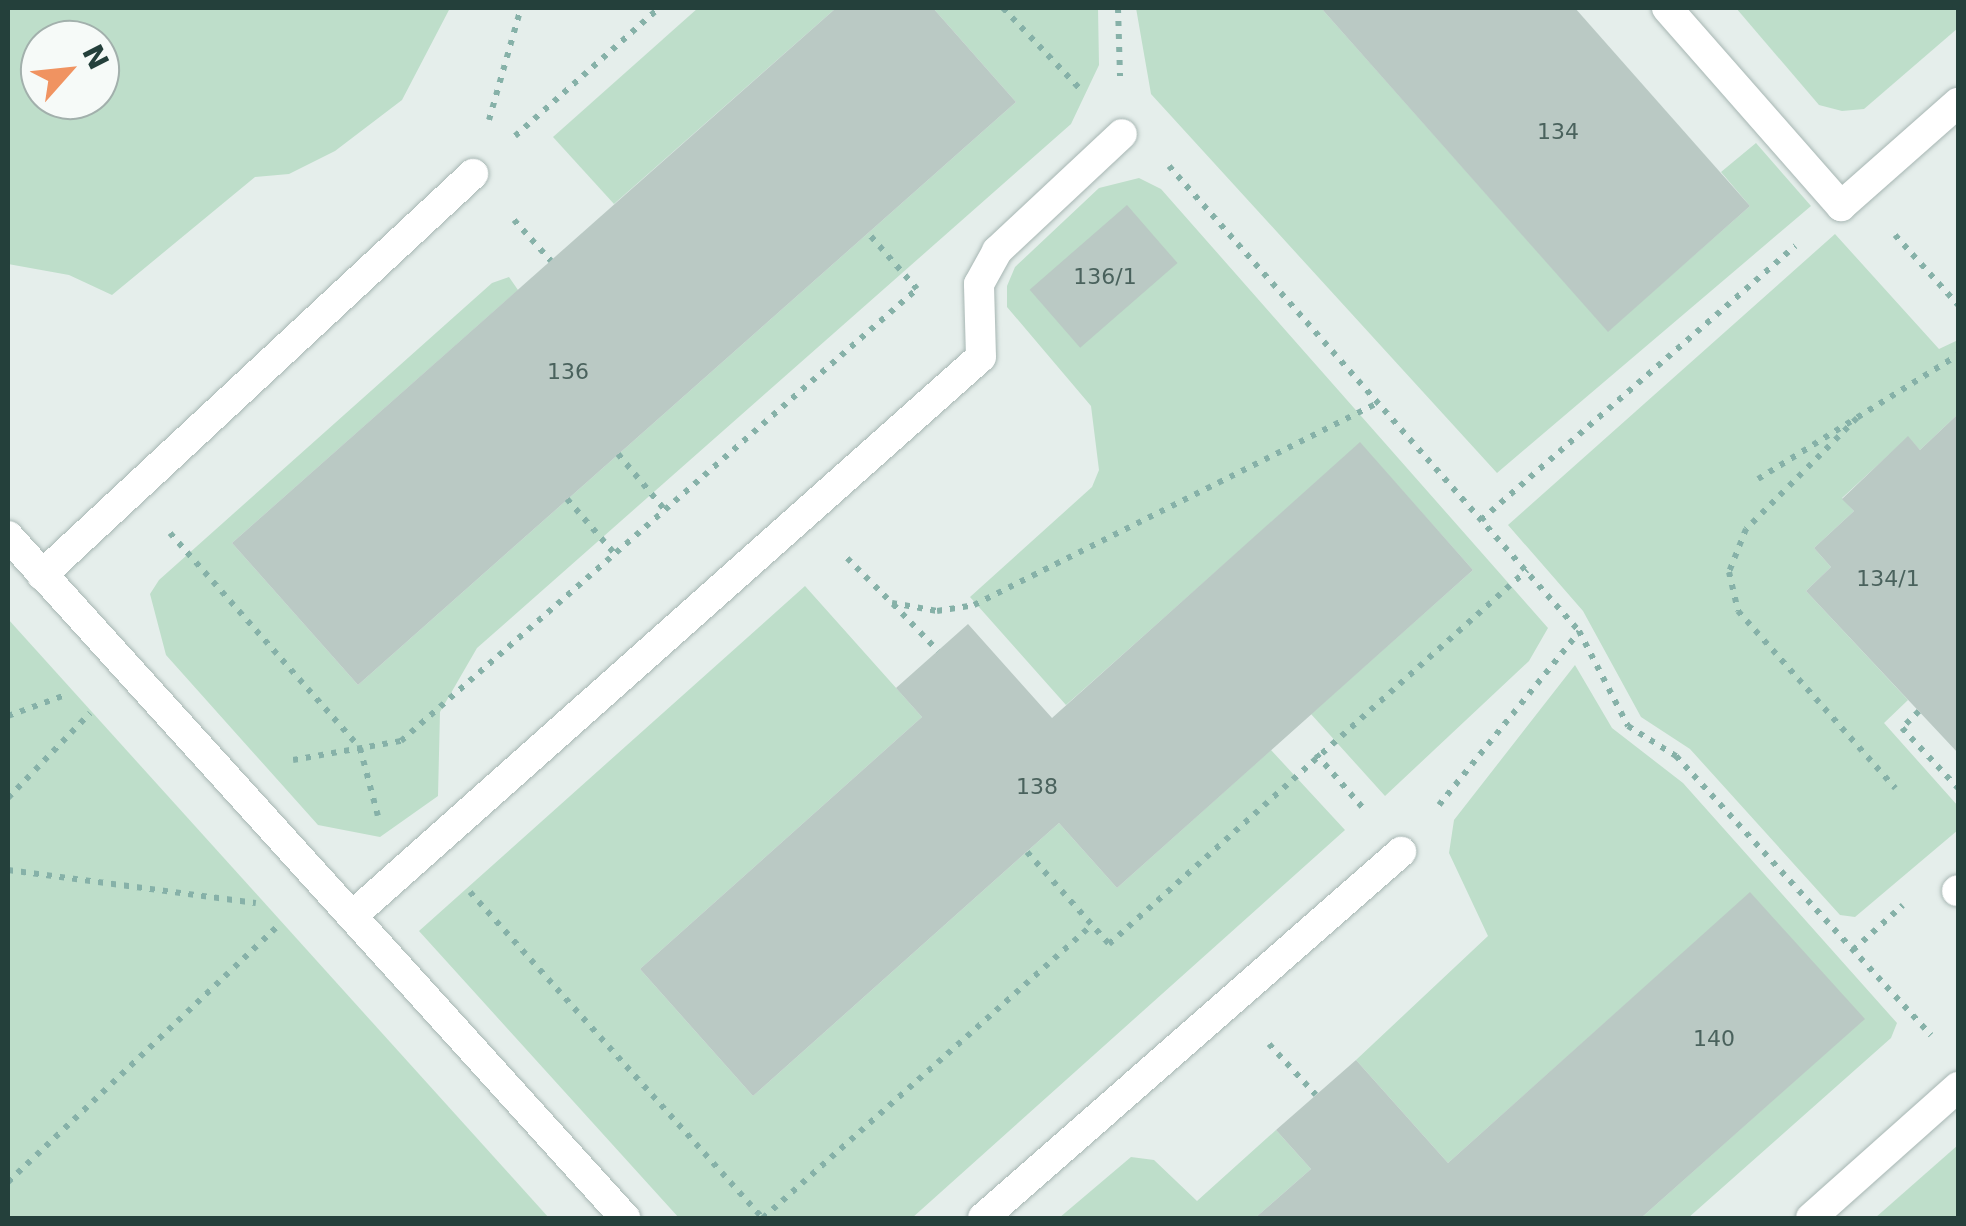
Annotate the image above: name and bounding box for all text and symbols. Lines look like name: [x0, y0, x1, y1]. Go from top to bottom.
north arrow: [20, 20, 120, 120]
text: N: [75, 39, 115, 75]
house number: 134: [1537, 119, 1579, 145]
house number: 136/1: [1073, 264, 1137, 290]
house number: 136: [547, 359, 589, 385]
house number: 134/1: [1856, 566, 1920, 592]
house number: 138: [1016, 774, 1058, 800]
house number: 140: [1693, 1026, 1735, 1052]

